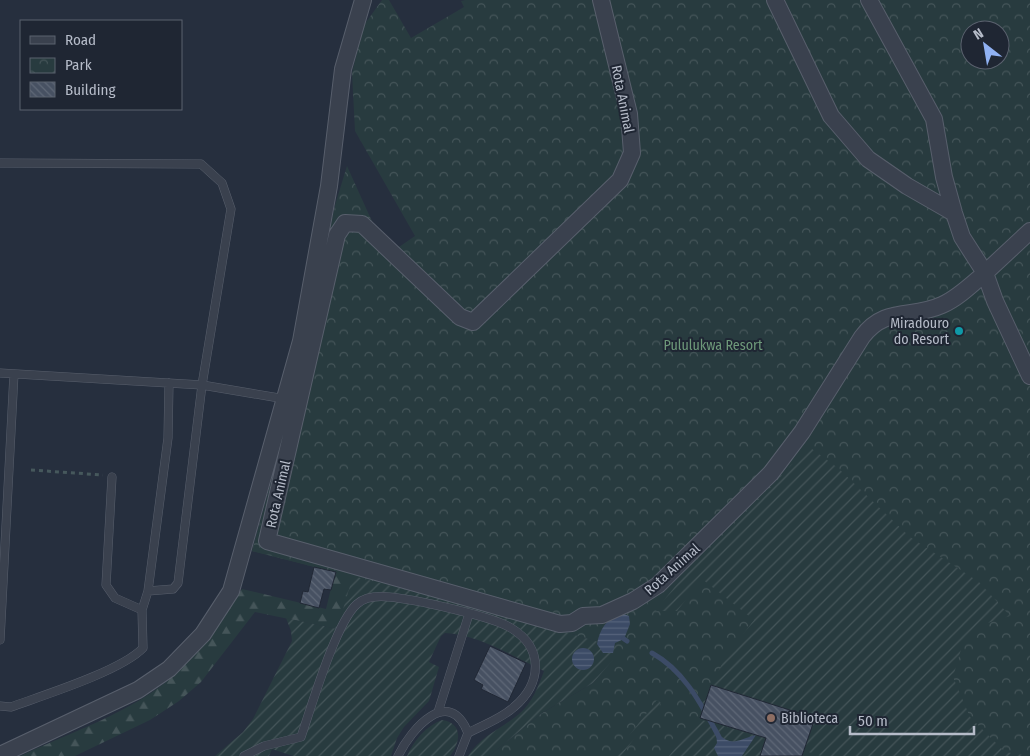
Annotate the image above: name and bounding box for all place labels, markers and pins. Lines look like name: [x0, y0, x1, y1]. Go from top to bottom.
place label: Miradouro do Resort: [890, 315, 949, 348]
marker: Miradouro do Resort: [953, 325, 965, 337]
place label: Biblioteca: [781, 710, 838, 727]
marker: Biblioteca: [765, 712, 777, 724]

